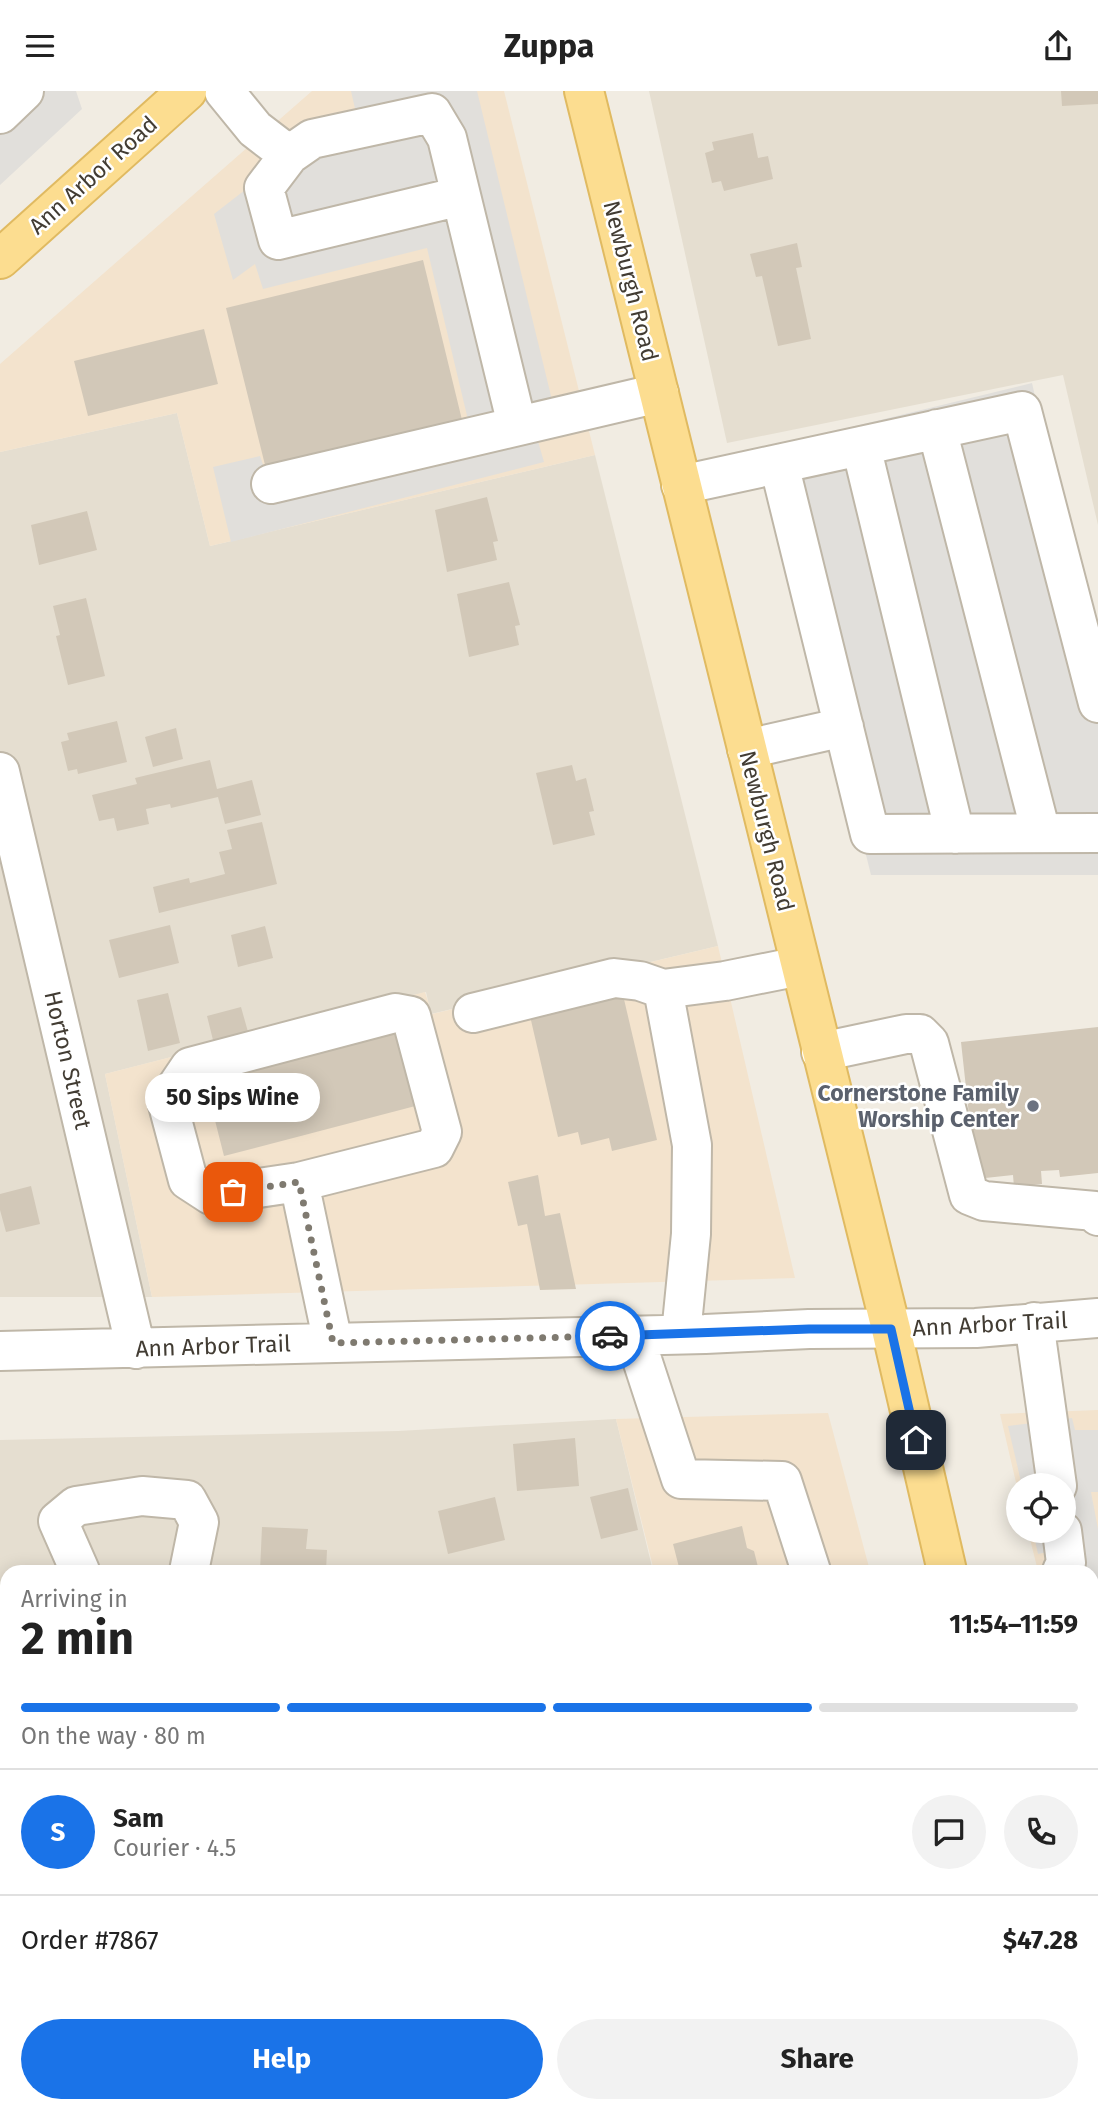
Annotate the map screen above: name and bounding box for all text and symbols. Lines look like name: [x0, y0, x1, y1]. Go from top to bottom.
icon: menu: [21, 27, 59, 65]
text: Zuppa: [504, 27, 594, 65]
icon: share: [1039, 27, 1077, 65]
street label: Ann Arbor Road: [23, 110, 163, 240]
street label: Newburgh Road: [597, 198, 665, 364]
street label: Newburgh Road: [733, 748, 801, 914]
street label: Horton Street: [38, 988, 98, 1133]
callout: 50 Sips Wine: [146, 1073, 320, 1122]
place label: Cornerstone Family Worship Center: [817, 1079, 1020, 1133]
text: 50 Sips Wine: [166, 1083, 299, 1111]
marker: Cornerstone Family Worship Center: [1025, 1098, 1041, 1114]
pin: [203, 1162, 263, 1222]
icon: bag: [214, 1173, 252, 1211]
courier: [575, 1301, 645, 1371]
street label: Ann Arbor Trail: [912, 1306, 1069, 1342]
icon: car: [591, 1317, 629, 1355]
street label: Ann Arbor Trail: [135, 1329, 291, 1363]
pin: [886, 1410, 946, 1470]
icon: home: [897, 1421, 935, 1459]
map controls: [1006, 1473, 1076, 1543]
button: locate: [1006, 1473, 1076, 1543]
text: Arriving in: [21, 1585, 128, 1613]
text: 11:54–11:59: [949, 1609, 1078, 1640]
text: 2 min: [21, 1611, 134, 1666]
text: On the way · 80 m: [21, 1722, 206, 1750]
button: chat: [912, 1795, 986, 1869]
button: phone: [1004, 1795, 1078, 1869]
text: Sam: [113, 1803, 164, 1834]
text: S: [51, 1817, 65, 1848]
text: Courier · 4.5: [113, 1834, 236, 1862]
text: Order #7867: [21, 1925, 159, 1956]
text: $47.28: [1003, 1925, 1078, 1956]
button: Help: [21, 2019, 543, 2099]
button: Share: [557, 2019, 1078, 2099]

